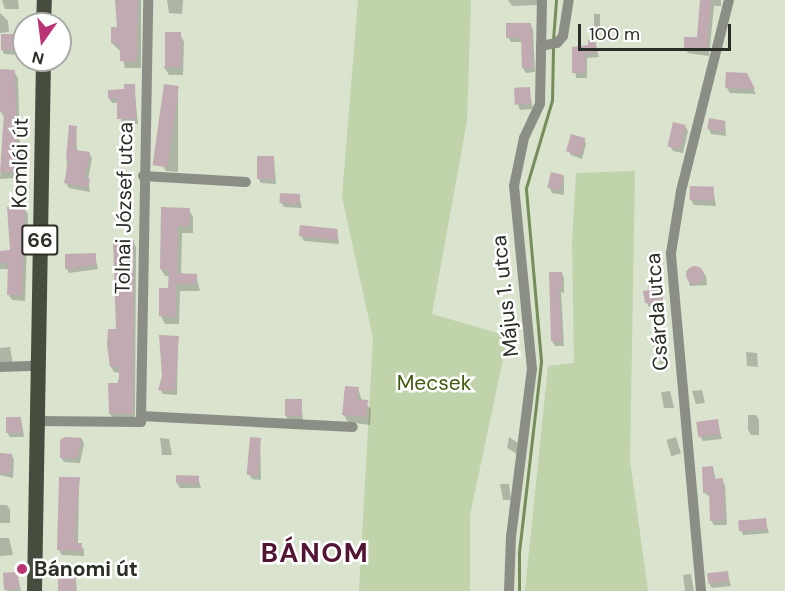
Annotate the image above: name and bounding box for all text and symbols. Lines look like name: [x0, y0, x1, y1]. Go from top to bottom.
north arrow: [12, 12, 72, 72]
scale bar: [581, 12, 734, 50]
text: 100 m: [589, 22, 640, 46]
text: N: [30, 46, 46, 70]
street label: Komlói út: [7, 117, 33, 209]
street label: Tolnai József utca: [110, 122, 138, 294]
road number: 66: [20, 223, 60, 257]
street label: Május 1. utca: [486, 234, 524, 358]
street label: Csárda utca: [640, 252, 674, 372]
park label: Mecsek: [397, 370, 471, 396]
district label: BÁNOM: [261, 537, 369, 569]
place label: Bánomi út: [34, 556, 138, 582]
marker: Bánomi út: [15, 562, 29, 576]

